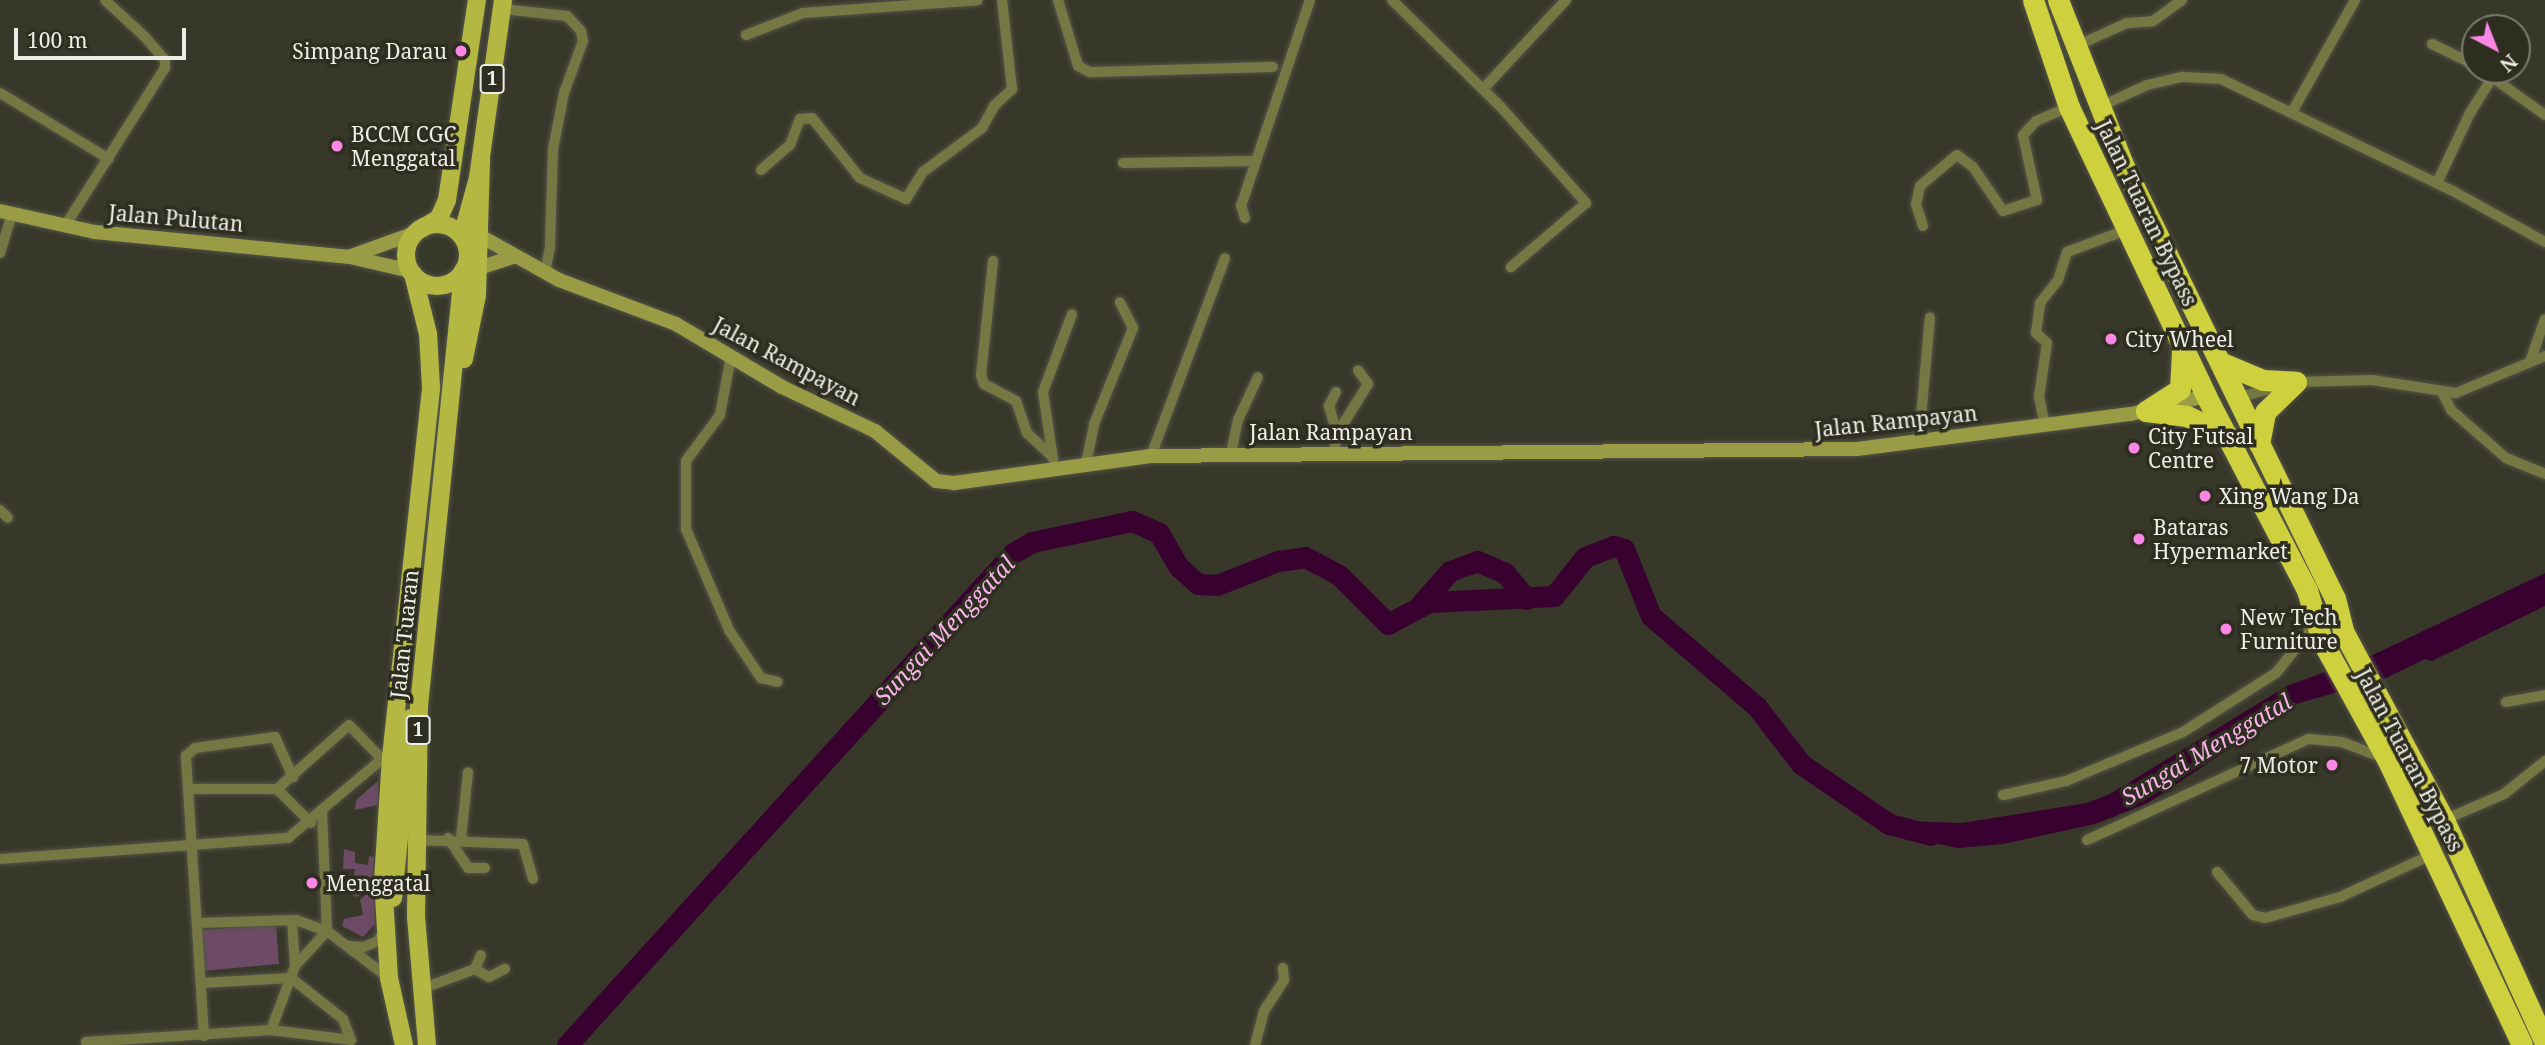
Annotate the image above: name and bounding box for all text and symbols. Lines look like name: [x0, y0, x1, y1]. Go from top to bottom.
scale bar: [18, 14, 189, 58]
north arrow: [2461, 14, 2531, 84]
text: 100 m: [27, 26, 88, 54]
place label: Simpang Darau: [292, 38, 447, 64]
marker: Simpang Darau: [453, 43, 469, 59]
text: N: [2494, 48, 2523, 78]
road number: 1: [478, 64, 506, 94]
street label: Jalan Tuaran Bypass: [2091, 116, 2203, 310]
place label: BCCM CGC Menggatal: [351, 121, 456, 171]
marker: BCCM CGC Menggatal: [329, 138, 345, 154]
street label: Jalan Pulutan: [108, 200, 244, 236]
street label: Jalan Rampayan: [709, 311, 865, 411]
place label: City Wheel: [2125, 326, 2234, 352]
marker: City Wheel: [2103, 331, 2119, 347]
street label: Jalan Rampayan: [1813, 400, 1979, 442]
street label: Jalan Rampayan: [1249, 419, 1413, 445]
place label: City Futsal Centre: [2148, 423, 2253, 473]
marker: City Futsal Centre: [2126, 440, 2142, 456]
place label: Xing Wang Da: [2219, 483, 2360, 509]
marker: Xing Wang Da: [2197, 488, 2213, 504]
place label: Bataras Hypermarket: [2153, 514, 2288, 564]
marker: Bataras Hypermarket: [2131, 531, 2147, 547]
water label: Sungai Menggatal: [868, 550, 1020, 710]
street label: Jalan Tuaran: [385, 568, 423, 700]
place label: New Tech Furniture: [2240, 604, 2338, 654]
marker: New Tech Furniture: [2218, 621, 2234, 637]
street label: Jalan Tuaran Bypass: [2351, 664, 2469, 856]
water label: Sungai Menggatal: [2116, 687, 2296, 811]
road number: 1: [404, 715, 432, 746]
place label: 7 Motor: [2240, 752, 2318, 778]
marker: 7 Motor: [2324, 757, 2340, 773]
place label: Menggatal: [326, 870, 431, 896]
marker: Menggatal: [304, 875, 320, 891]

